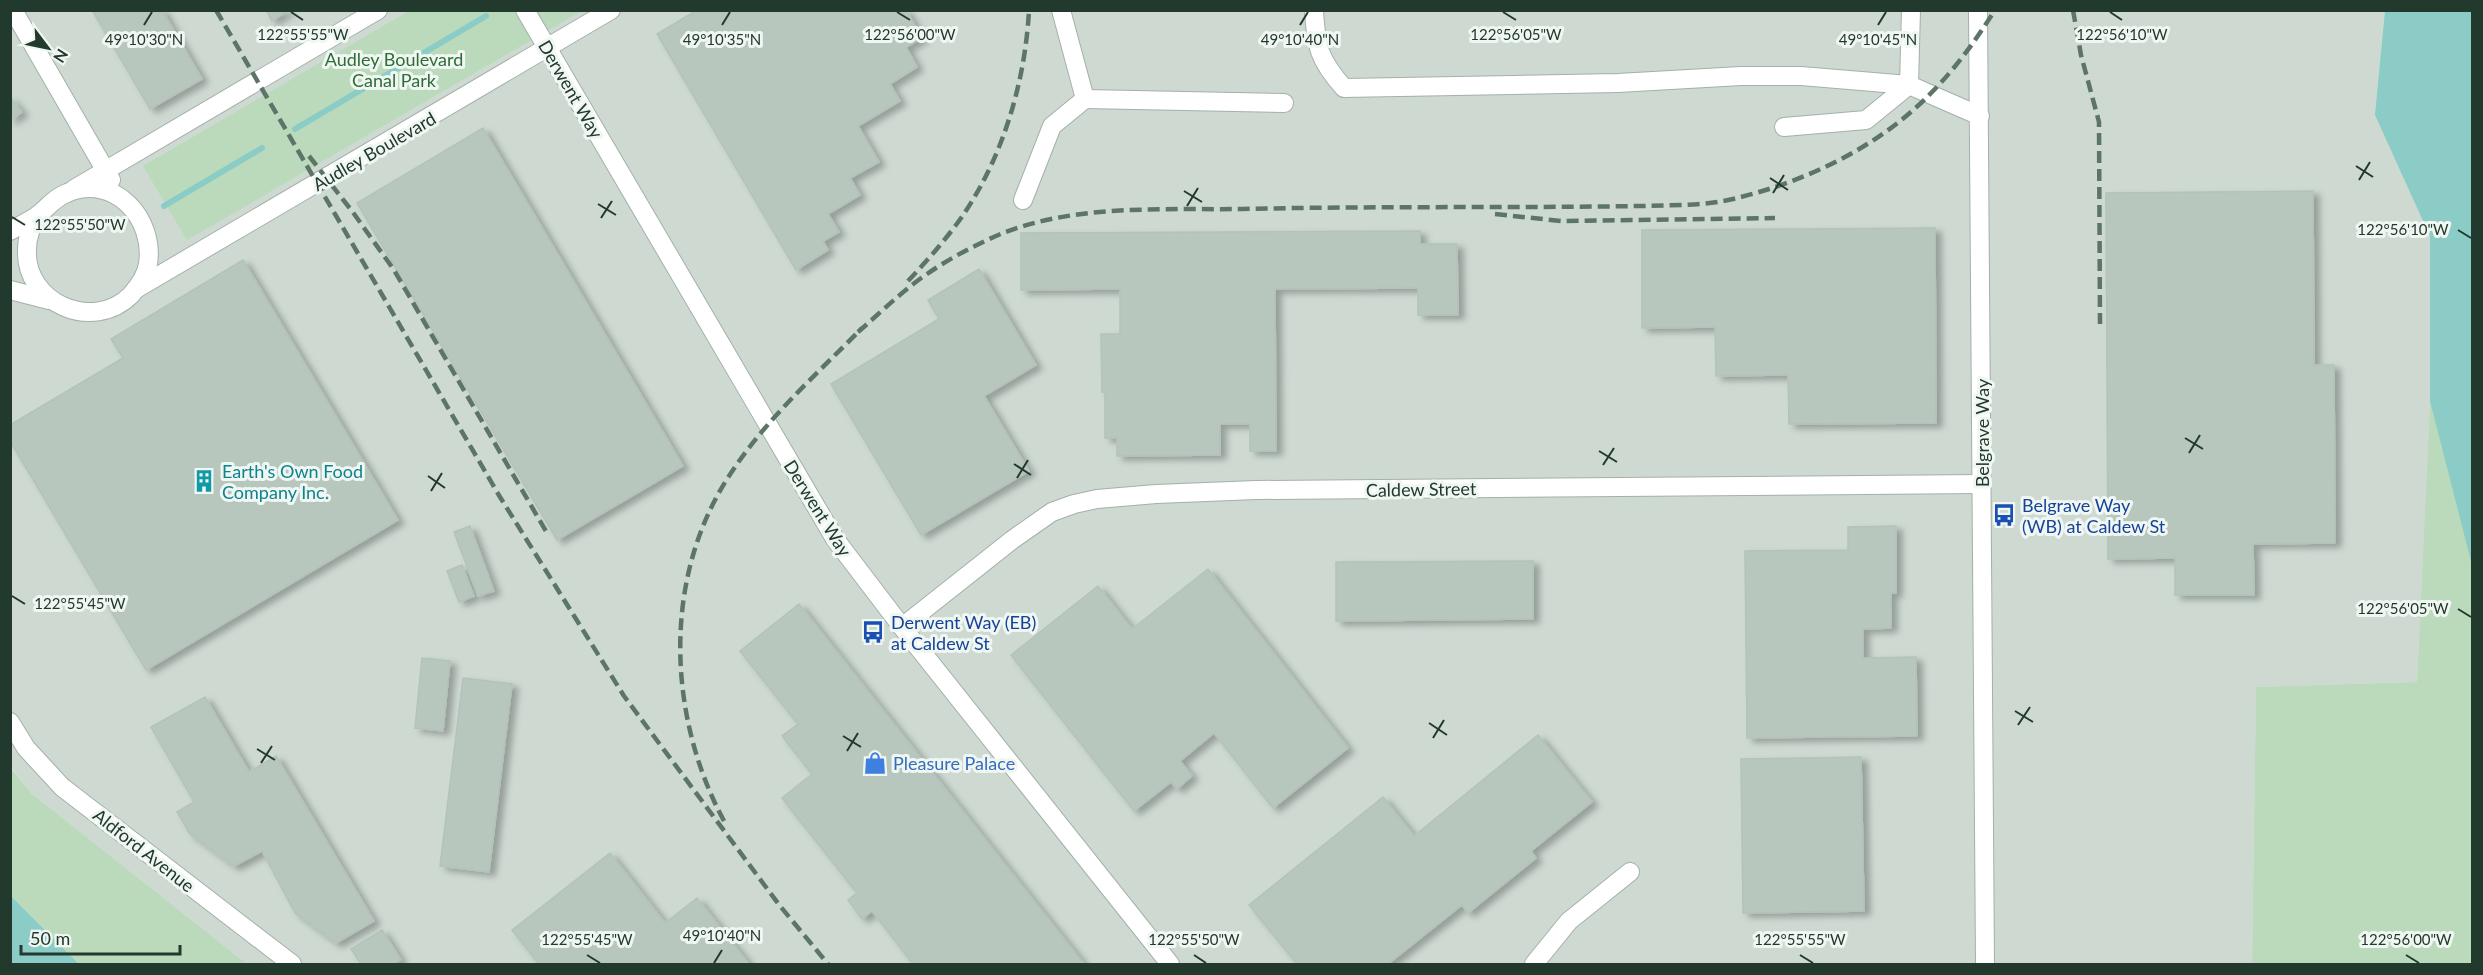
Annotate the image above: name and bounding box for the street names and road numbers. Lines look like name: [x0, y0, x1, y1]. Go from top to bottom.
street label: Derwent Way: [534, 36, 608, 143]
street label: Audley Boulevard: [308, 107, 440, 195]
street label: Belgrave Way: [1971, 378, 1993, 487]
street label: Derwent Way: [780, 456, 857, 561]
street label: Caldew Street: [1366, 477, 1477, 501]
street label: Aldford Avenue: [89, 804, 199, 896]

